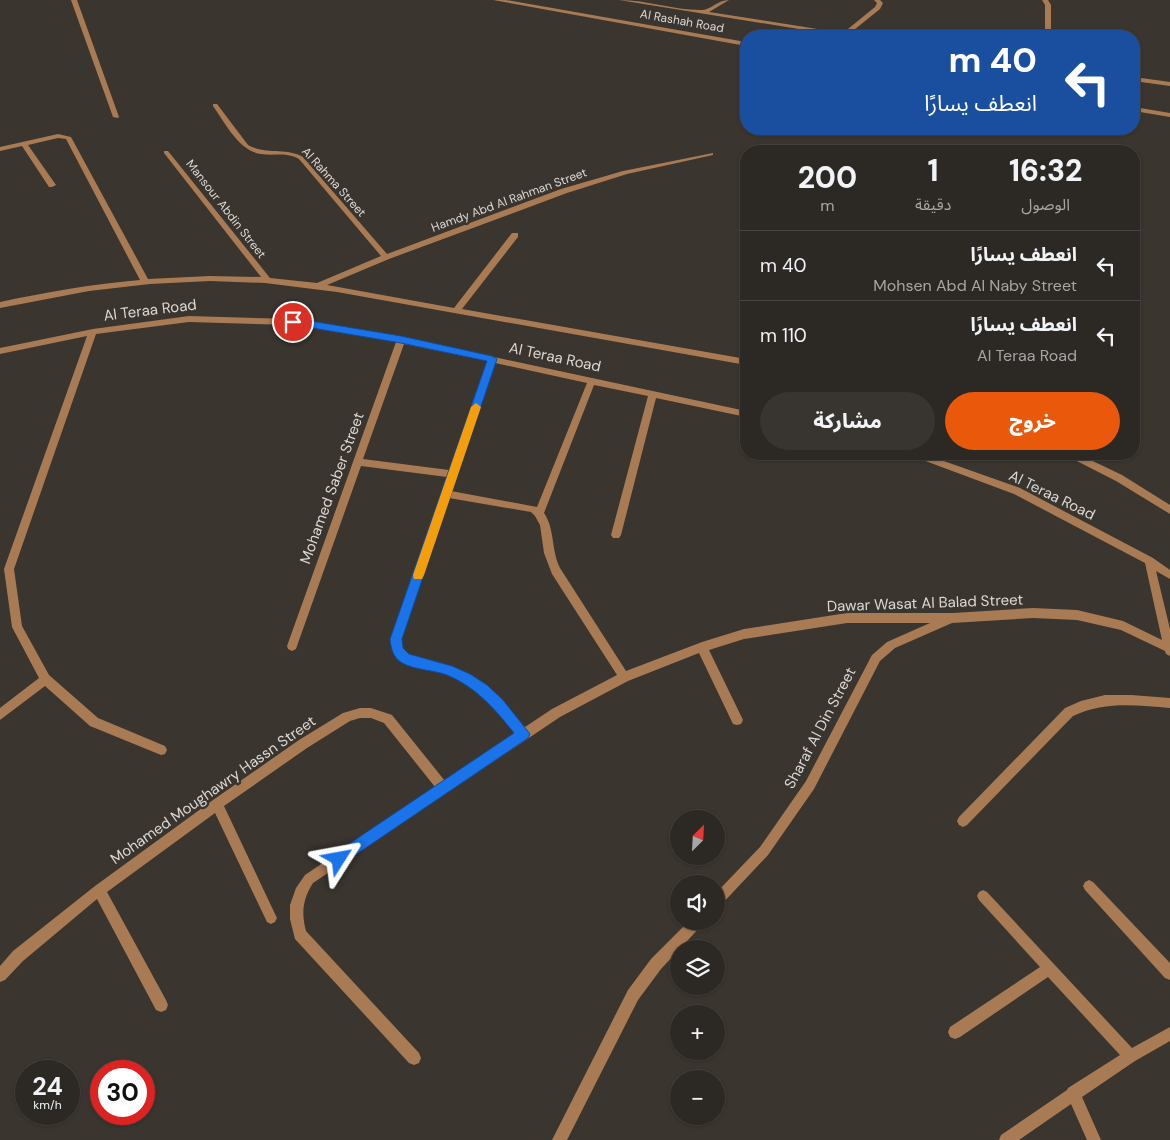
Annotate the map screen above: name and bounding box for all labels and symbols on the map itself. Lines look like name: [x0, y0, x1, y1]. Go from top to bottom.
street label: Al Rashah Road: [639, 6, 725, 36]
street label: Al Rahma Street: [298, 144, 370, 221]
street label: Mansour Abdin Street: [182, 156, 270, 262]
street label: Hamdy Abd Al Rahman Street: [429, 164, 589, 236]
street label: Al Teraa Road: [102, 294, 198, 326]
pin: [272, 301, 314, 343]
street label: Al Teraa Road: [507, 337, 603, 377]
street label: Mohamed Saber Street: [295, 409, 369, 567]
street label: Al Teraa Road: [1006, 465, 1098, 525]
street label: Dawar Wasat Al Balad Street: [826, 590, 1024, 616]
street label: Sharaf Al Din Street: [780, 664, 860, 792]
street label: Mohamed Moughawry Hassn Street: [106, 711, 320, 869]
north arrow: [670, 810, 725, 865]
position arrow: [312, 832, 364, 884]
speed limit sign: 30: [90, 1060, 155, 1125]

